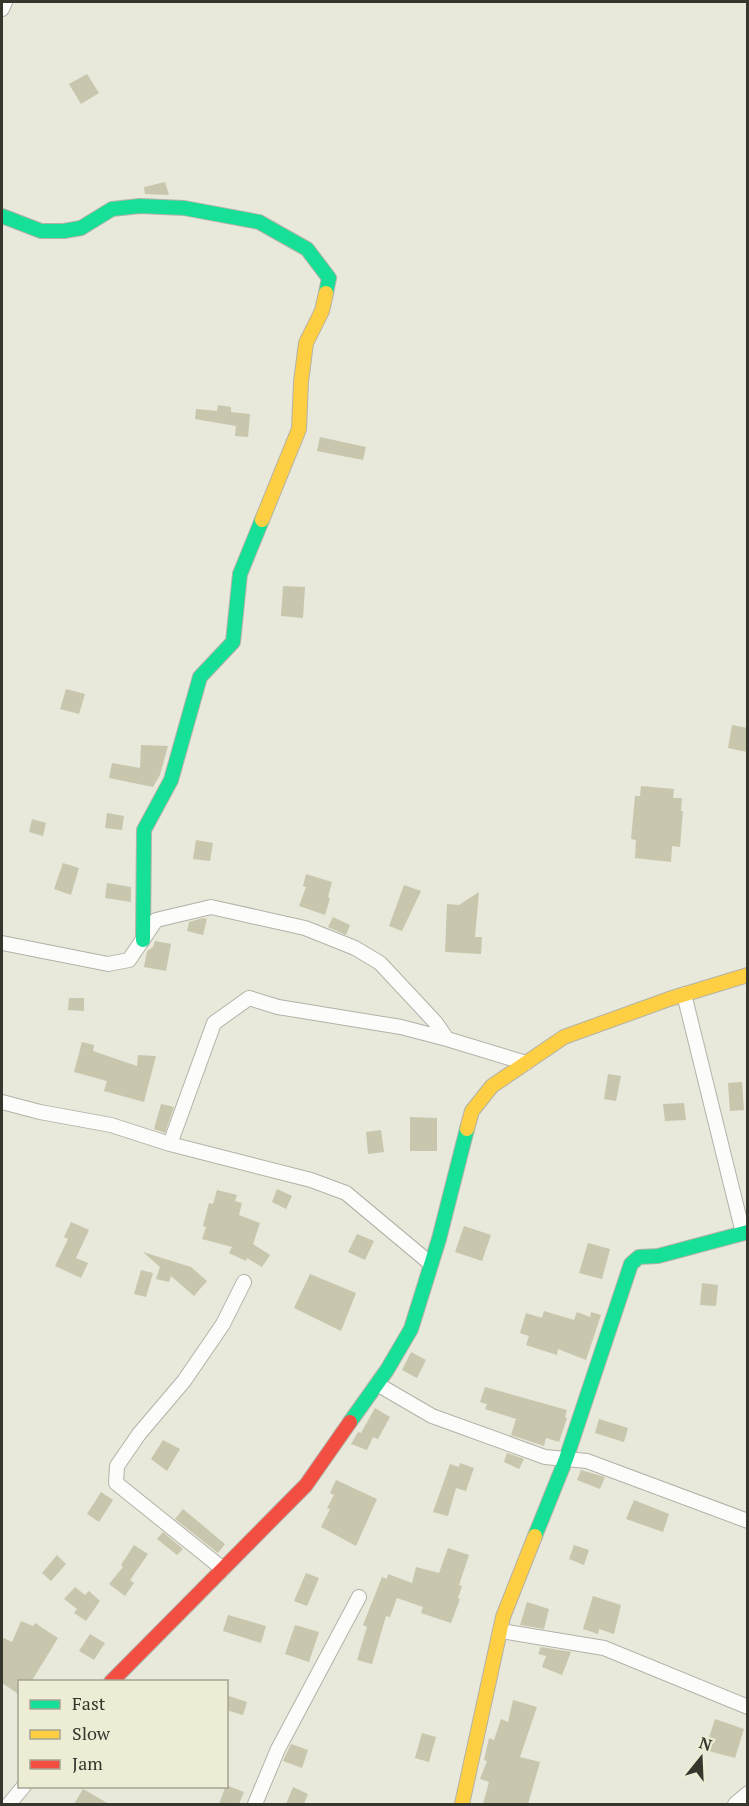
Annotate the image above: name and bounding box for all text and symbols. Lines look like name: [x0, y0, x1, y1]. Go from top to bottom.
legend: [18, 1680, 228, 1788]
text: Fast: [72, 1691, 106, 1715]
text: Slow: [72, 1721, 111, 1745]
north arrow: [671, 1728, 731, 1788]
text: N: [696, 1731, 715, 1756]
text: Jam: [72, 1751, 103, 1775]

